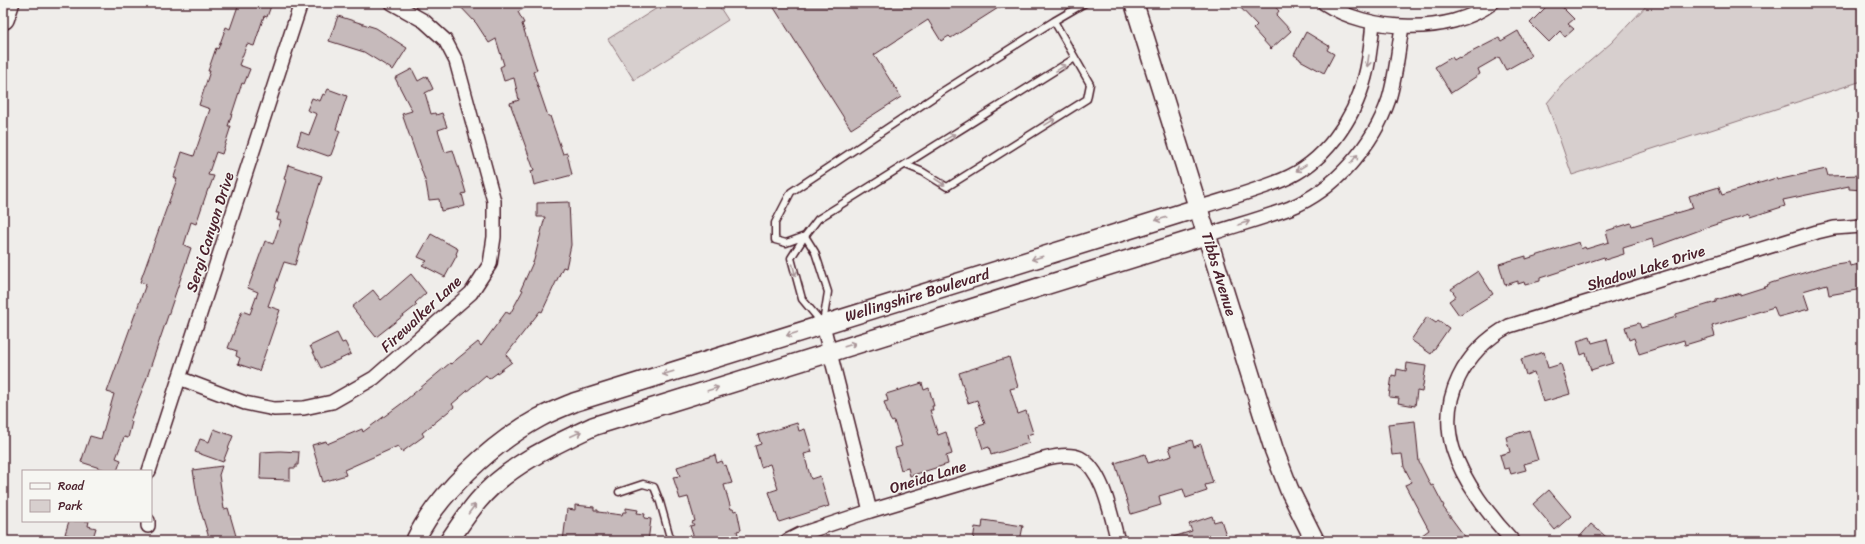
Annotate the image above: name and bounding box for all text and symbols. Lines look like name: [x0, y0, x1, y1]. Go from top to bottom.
one-way arrow: [1364, 54, 1372, 67]
one-way arrow: [1055, 63, 1066, 72]
one-way arrow: [1044, 118, 1055, 126]
one-way arrow: [945, 132, 956, 141]
one-way arrow: [1350, 154, 1359, 165]
one-way arrow: [1296, 164, 1307, 173]
street label: Sergi Canyon Drive: [178, 169, 242, 295]
one-way arrow: [934, 179, 946, 187]
one-way arrow: [1154, 216, 1167, 223]
one-way arrow: [1237, 219, 1249, 227]
street label: Tibbs Avenue: [1194, 229, 1244, 319]
street label: Shadow Lake Drive: [1584, 238, 1708, 298]
one-way arrow: [1030, 255, 1043, 262]
street label: Wellingshire Boulevard: [841, 260, 994, 329]
one-way arrow: [791, 264, 799, 277]
street label: Firewalker Lane: [374, 269, 468, 359]
one-way arrow: [786, 331, 799, 338]
one-way arrow: [843, 341, 856, 348]
one-way arrow: [662, 370, 675, 377]
one-way arrow: [706, 384, 718, 392]
one-way arrow: [570, 430, 582, 437]
street label: Oneida Lane: [886, 453, 970, 501]
legend: [22, 470, 152, 522]
text: Road: [58, 475, 85, 497]
text: Park: [58, 495, 83, 517]
one-way arrow: [468, 504, 476, 515]

